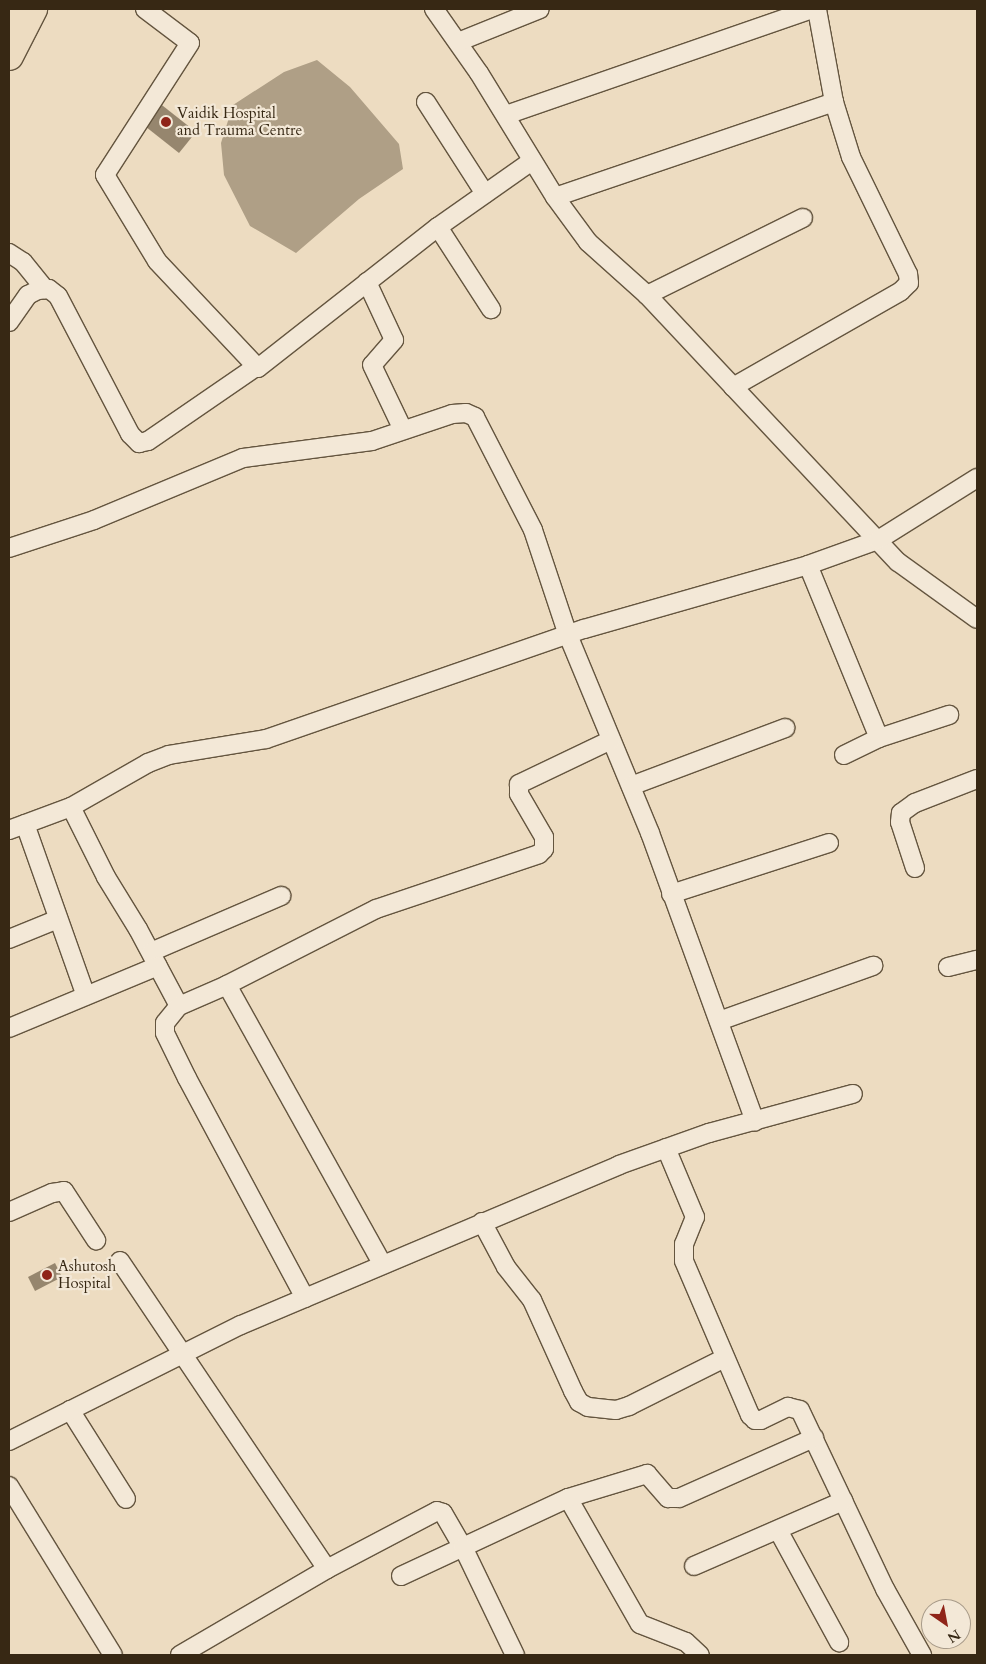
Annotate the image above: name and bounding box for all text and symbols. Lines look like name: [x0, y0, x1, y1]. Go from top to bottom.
place label: Vaidik Hospital and Trauma Centre: [177, 104, 302, 139]
marker: Vaidik Hospital and Trauma Centre: [159, 115, 173, 129]
place label: Ashutosh Hospital: [58, 1257, 116, 1292]
marker: Ashutosh Hospital: [40, 1268, 54, 1282]
north arrow: [921, 1599, 971, 1649]
text: N: [944, 1625, 964, 1647]

